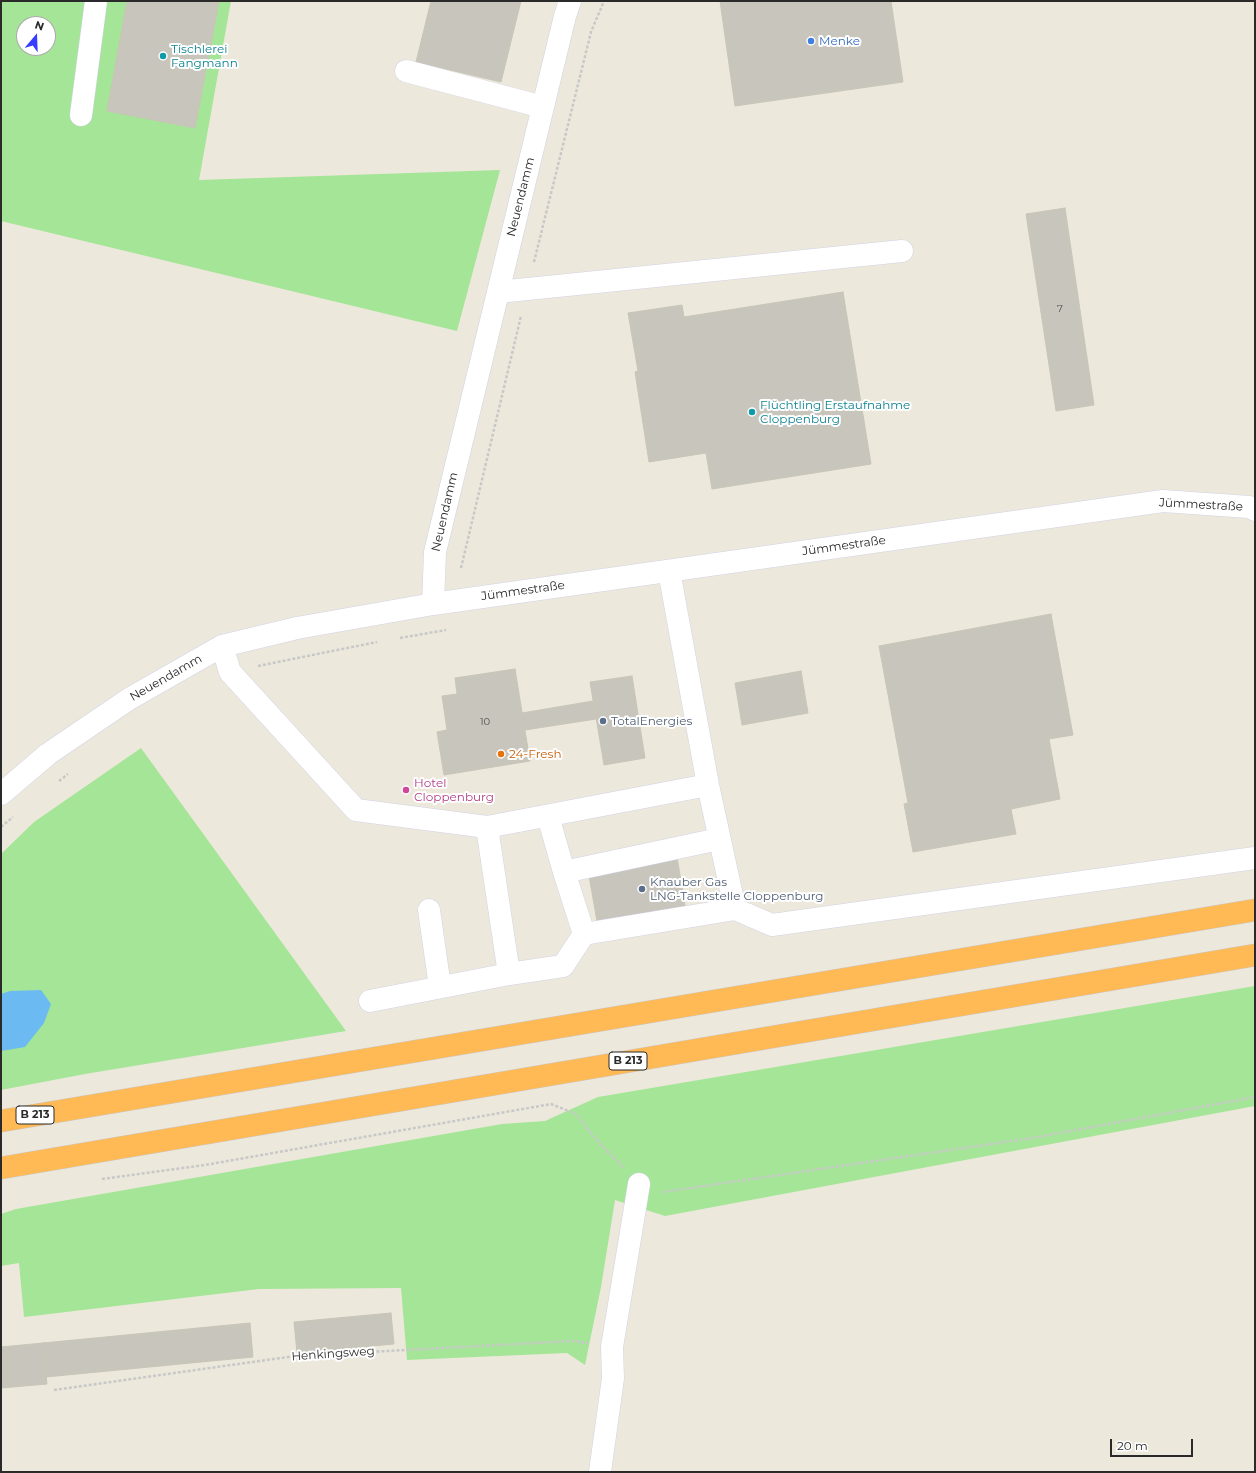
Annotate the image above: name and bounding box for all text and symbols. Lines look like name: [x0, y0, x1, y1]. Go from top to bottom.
north arrow: [16, 16, 56, 56]
text: N: [33, 18, 46, 34]
place label: Menke: [819, 34, 860, 48]
marker: Menke: [806, 36, 816, 46]
place label: Tischlerei Fangmann: [171, 42, 238, 70]
marker: Tischlerei Fangmann: [158, 51, 168, 61]
street label: Neuendamm: [504, 156, 538, 238]
house number: 7: [1057, 303, 1063, 315]
place label: Flüchtling Erstaufnahme Cloppenburg: [760, 398, 910, 426]
marker: Flüchtling Erstaufnahme Cloppenburg: [747, 407, 757, 417]
street label: Neuendamm: [429, 471, 461, 553]
street label: Jümmestraße: [1159, 496, 1243, 514]
street label: Jümmestraße: [801, 533, 887, 559]
street label: Jümmestraße: [480, 578, 566, 604]
street label: Neuendamm: [127, 651, 205, 705]
place label: TotalEnergies: [611, 714, 692, 728]
house number: 10: [480, 716, 490, 728]
marker: TotalEnergies: [598, 716, 608, 726]
place label: 24-Fresh: [509, 747, 562, 761]
marker: 24-Fresh: [496, 749, 506, 759]
place label: Hotel Cloppenburg: [414, 776, 494, 804]
marker: Hotel Cloppenburg: [401, 785, 411, 795]
place label: Knauber Gas LNG-Tankstelle Cloppenburg: [650, 875, 824, 903]
marker: Knauber Gas LNG-Tankstelle Cloppenburg: [637, 884, 647, 894]
road number: B 213: [609, 1052, 647, 1070]
road number: B 213: [16, 1106, 54, 1124]
street label: Henkingsweg: [291, 1344, 375, 1364]
scale bar: [1112, 1431, 1195, 1457]
text: 20 m: [1117, 1438, 1148, 1453]

